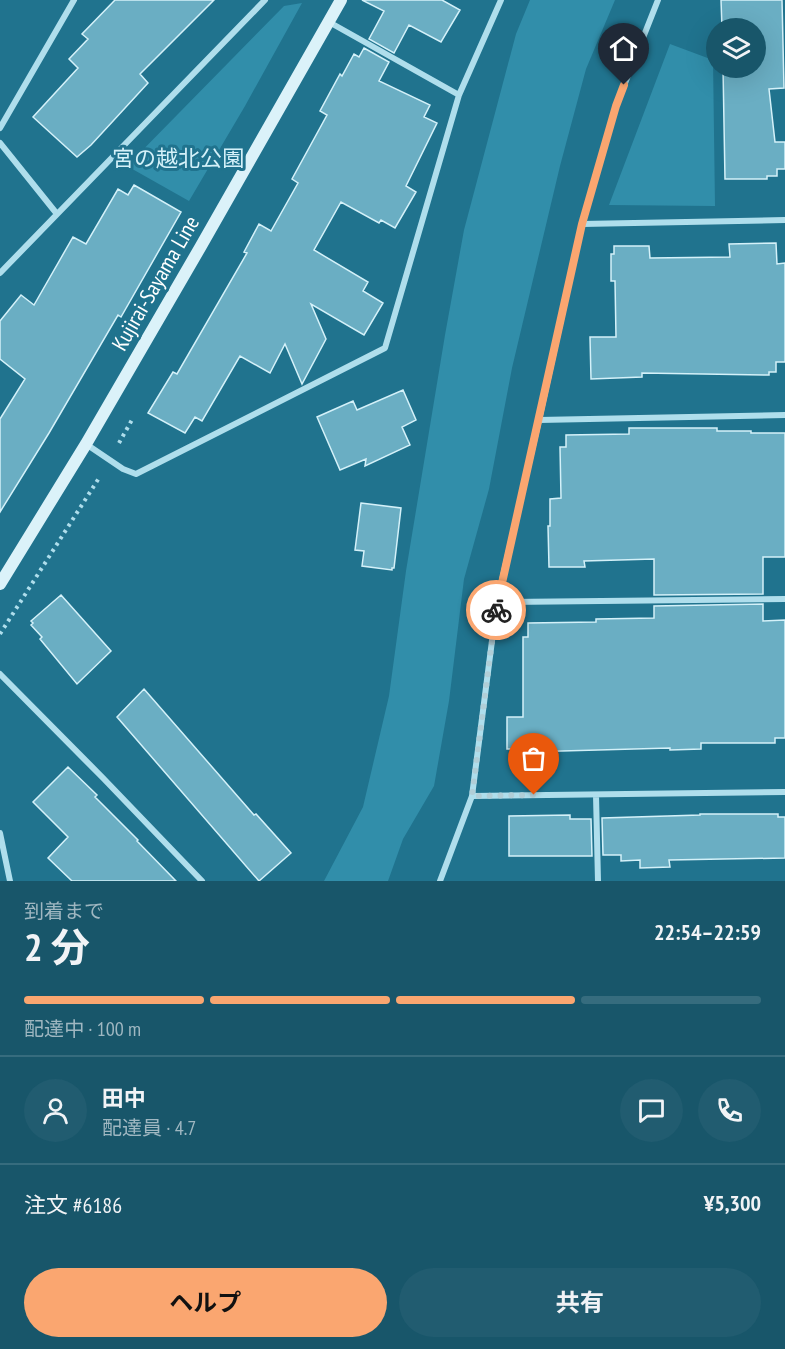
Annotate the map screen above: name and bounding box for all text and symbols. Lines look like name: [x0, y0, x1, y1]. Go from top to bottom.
map controls: [706, 18, 766, 78]
button: layers: [706, 18, 766, 78]
pin: [598, 23, 649, 85]
icon: home: [607, 32, 640, 65]
park label: 宮の越北公園: [112, 144, 244, 172]
street label: Kujirai-Sayama Line: [105, 211, 205, 355]
courier: [466, 580, 526, 640]
icon: bike: [480, 594, 513, 627]
pin: [508, 733, 559, 795]
icon: bag: [517, 742, 550, 775]
text: 到着まで: [24, 898, 104, 924]
text: 22:54–22:59: [654, 918, 761, 946]
text: 2 分: [24, 921, 90, 972]
text: 配達中 · 100 m: [24, 1016, 141, 1042]
button: person: [24, 1079, 87, 1142]
button: chat: [620, 1079, 683, 1142]
button: phone: [698, 1079, 761, 1142]
text: 田中: [102, 1084, 146, 1112]
text: 配達員 · 4.7: [102, 1115, 196, 1141]
text: ¥5,300: [704, 1189, 761, 1217]
text: 注文 #6186: [24, 1191, 122, 1219]
button: ヘルプ: [24, 1268, 387, 1337]
button: 共有: [399, 1268, 761, 1337]

